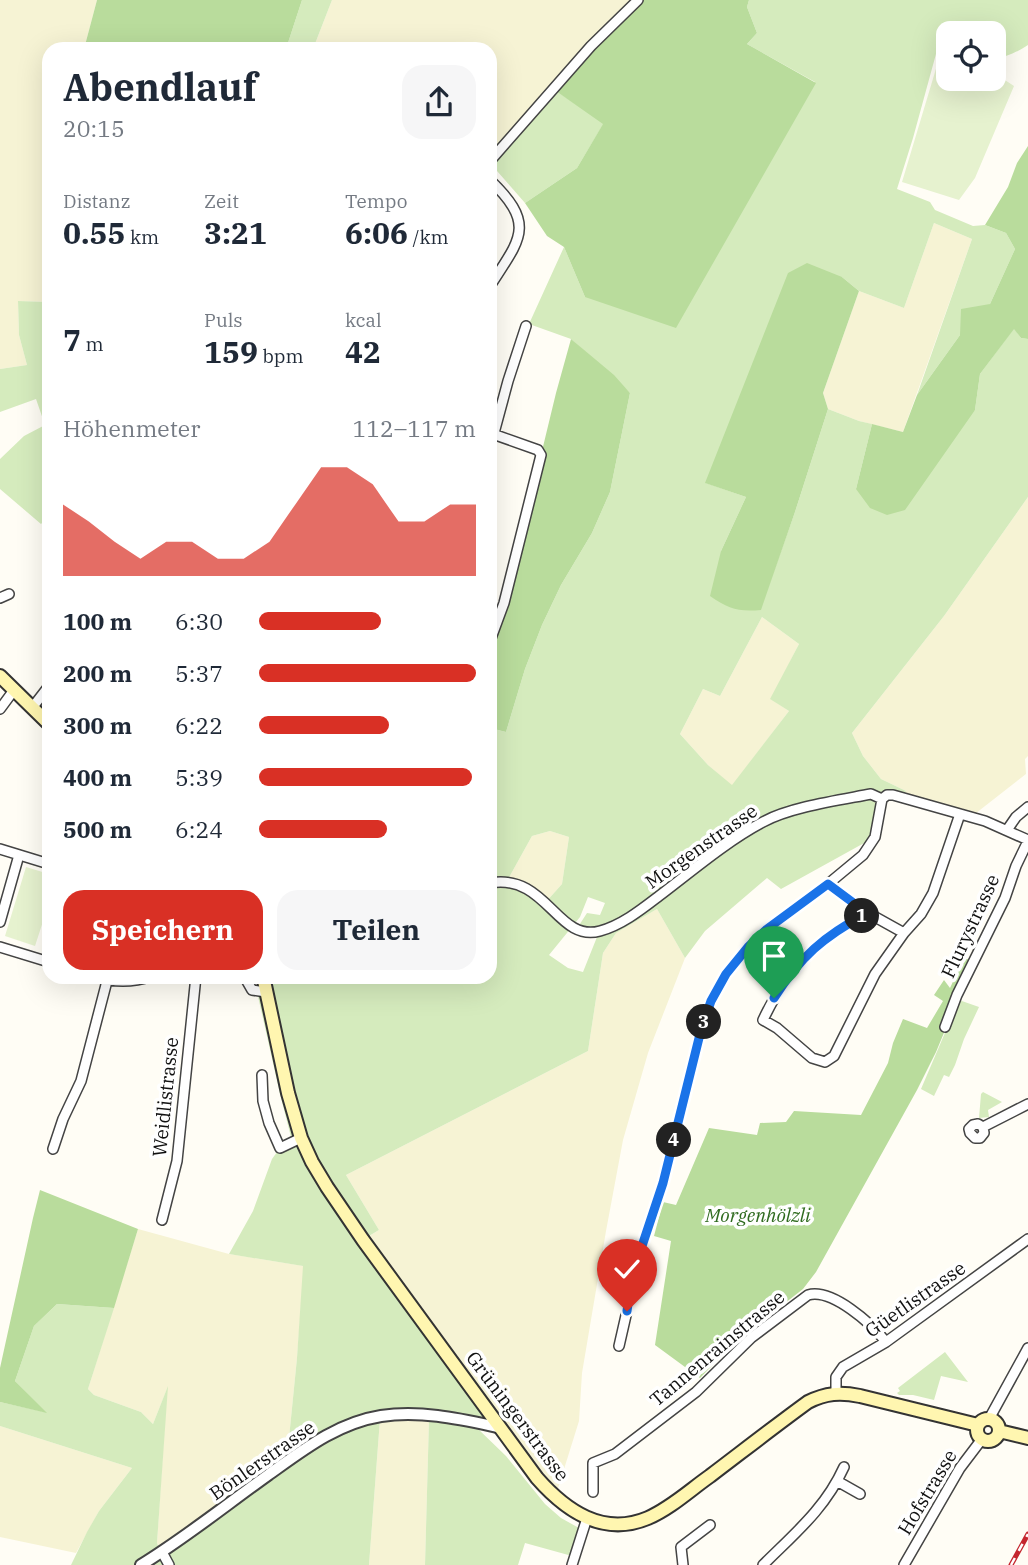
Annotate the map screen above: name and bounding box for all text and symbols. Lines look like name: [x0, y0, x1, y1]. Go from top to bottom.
map controls: [936, 21, 1006, 91]
button: locate: [936, 21, 1006, 91]
text: Abendlauf: [63, 62, 257, 111]
button: share: [402, 65, 476, 139]
text: 20:15: [63, 113, 125, 143]
text: Distanz: [63, 189, 130, 213]
text: Zeit: [204, 189, 239, 213]
text: Tempo: [345, 189, 407, 213]
text: 0.55: [63, 213, 125, 252]
text: 3:21: [204, 213, 267, 252]
text: 6:06: [345, 213, 408, 252]
text: km: [125, 225, 159, 249]
text: /km: [408, 225, 449, 249]
text: Puls: [204, 308, 243, 332]
text: kcal: [345, 308, 382, 332]
text: 7: [63, 320, 81, 359]
text: m: [81, 332, 104, 356]
text: 159: [204, 332, 258, 371]
text: 42: [345, 332, 381, 371]
text: bpm: [258, 344, 304, 368]
text: Höhenmeter: [63, 413, 200, 443]
text: 112–117 m: [352, 413, 476, 443]
text: 100 m: [63, 606, 132, 636]
text: 6:30: [175, 606, 223, 636]
text: 200 m: [63, 658, 132, 688]
text: 5:37: [175, 658, 223, 688]
text: 300 m: [63, 710, 132, 740]
text: 6:22: [175, 710, 223, 740]
text: 400 m: [63, 762, 132, 792]
text: 5:39: [175, 762, 223, 792]
street label: Morgenstrasse: [640, 798, 762, 894]
text: 500 m: [63, 814, 132, 844]
text: 6:24: [175, 814, 223, 844]
street label: Flurystrasse: [936, 870, 1004, 982]
button: Speichern: [63, 890, 263, 970]
button: Teilen: [277, 890, 476, 970]
pin: 1: [844, 898, 880, 934]
text: 1: [856, 903, 867, 927]
pin: [744, 926, 804, 998]
icon: arrive: [755, 937, 793, 975]
pin: 3: [686, 1004, 722, 1040]
text: 3: [698, 1009, 709, 1033]
street label: Weidlistrasse: [147, 1036, 183, 1158]
pin: 4: [656, 1122, 692, 1158]
text: 4: [668, 1127, 679, 1151]
park label: Morgenhölzli: [704, 1203, 811, 1227]
pin: [597, 1239, 657, 1311]
icon: check: [608, 1250, 646, 1288]
street label: Güetlistrasse: [860, 1256, 970, 1342]
street label: Tannenrainstrasse: [645, 1285, 789, 1411]
street label: Grüningerstrasse: [461, 1346, 575, 1486]
street label: Bönlerstrasse: [205, 1415, 319, 1505]
street label: Hofstrasse: [892, 1445, 962, 1539]

